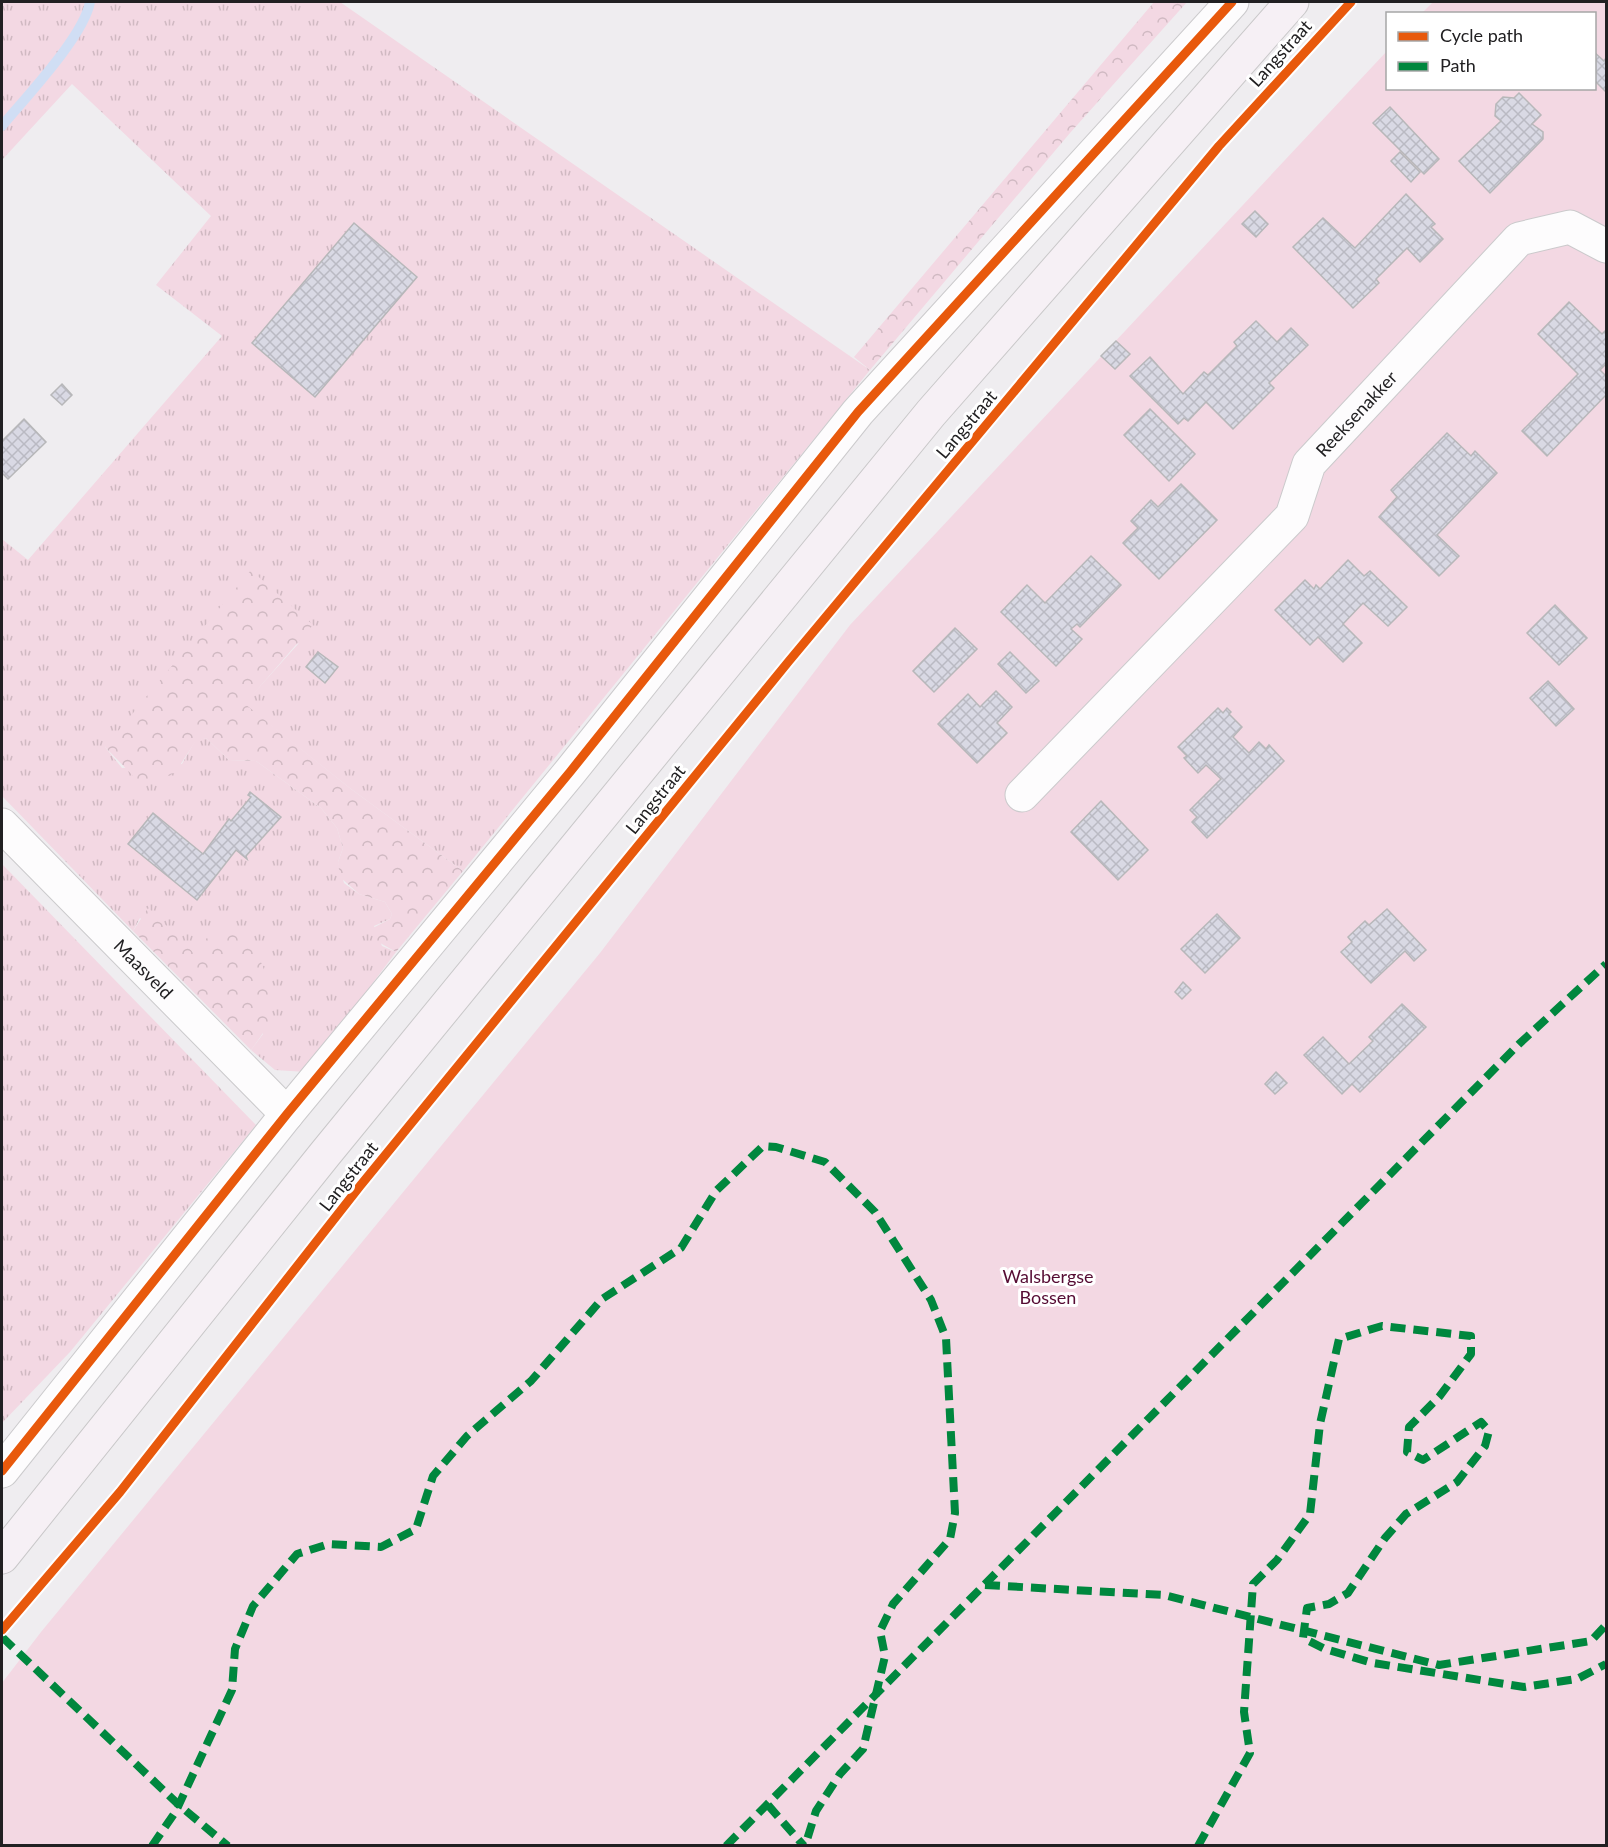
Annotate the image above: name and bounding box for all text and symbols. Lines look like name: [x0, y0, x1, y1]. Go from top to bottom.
legend: [1386, 12, 1596, 90]
street label: Langstraat: [1244, 15, 1316, 91]
text: Cycle path: [1440, 24, 1523, 46]
text: Path: [1440, 54, 1476, 76]
street label: Reeksenakker: [1311, 366, 1402, 461]
street label: Langstraat: [931, 385, 1001, 463]
street label: Langstraat: [620, 760, 690, 838]
street label: Maasveld: [110, 934, 178, 1003]
street label: Langstraat: [314, 1136, 382, 1215]
park label: Walsbergse Bossen: [1002, 1265, 1094, 1308]

